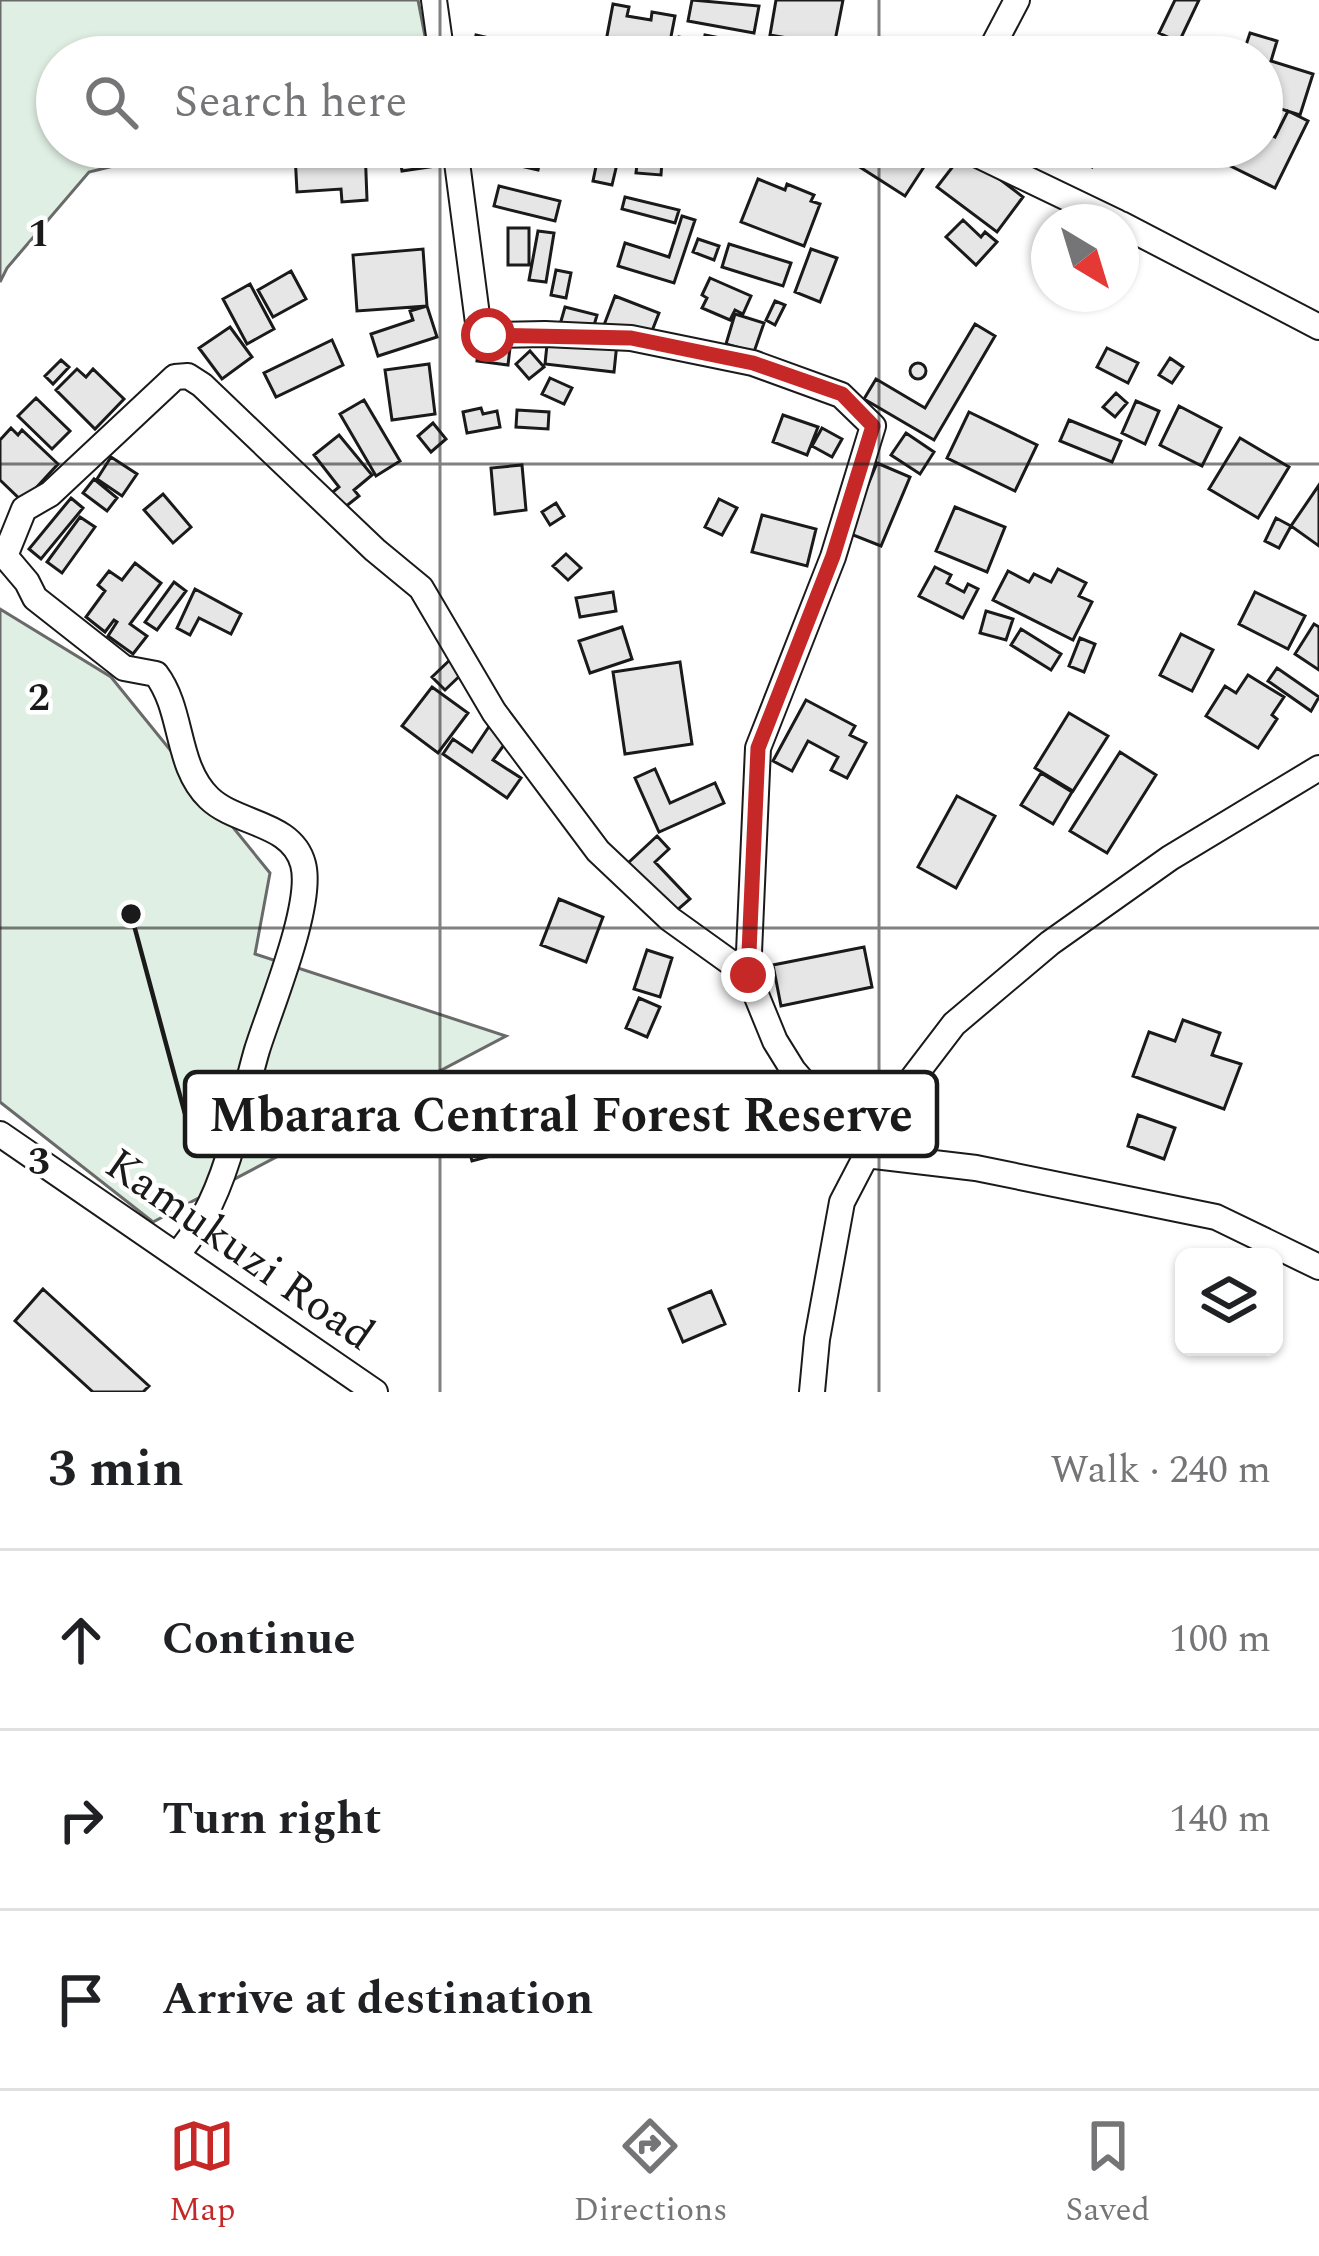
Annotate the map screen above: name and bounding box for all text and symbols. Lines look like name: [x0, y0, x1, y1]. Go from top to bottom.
search box: [36, 36, 1283, 168]
text: Search here: [174, 68, 407, 137]
icon: search: [78, 69, 144, 135]
north arrow: [1031, 204, 1139, 312]
text: 1: [28, 205, 50, 264]
route start: [461, 308, 515, 362]
text: 2: [28, 669, 50, 728]
route end: [721, 948, 775, 1002]
callout: Mbarara Central Forest Reserve: [185, 1072, 937, 1156]
text: Mbarara Central Forest Reserve: [209, 1080, 913, 1153]
street label: Kamukuzi Road: [90, 1131, 389, 1369]
text: 3: [28, 1133, 50, 1192]
map controls: [1175, 1248, 1283, 1356]
button: layers: [1175, 1248, 1283, 1356]
text: 3 min: [48, 1431, 184, 1509]
text: Walk · 240 m: [1050, 1441, 1271, 1500]
text: Continue: [162, 1605, 355, 1674]
icon: ahead: [48, 1607, 114, 1673]
text: 100 m: [1169, 1610, 1271, 1669]
text: Turn right: [162, 1785, 381, 1854]
icon: right: [48, 1787, 114, 1853]
text: 140 m: [1169, 1790, 1271, 1849]
text: Arrive at destination: [162, 1965, 593, 2034]
icon: arrive: [48, 1967, 114, 2033]
tab: Map: [169, 2113, 235, 2235]
tab: Directions: [573, 2113, 727, 2235]
tab: Saved: [1065, 2113, 1150, 2235]

